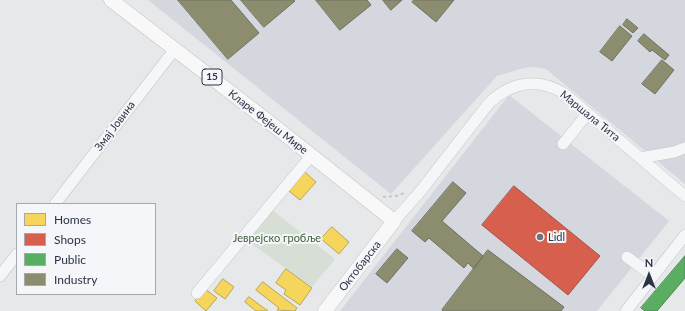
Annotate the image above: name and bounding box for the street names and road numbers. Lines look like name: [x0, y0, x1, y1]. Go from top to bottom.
road number: 15: [202, 69, 222, 85]
street label: Кларе Фејеш Мире: [226, 87, 310, 157]
street label: Маршала Тита: [557, 88, 623, 144]
street label: Змај Јовина: [92, 98, 138, 154]
street label: Октобарска: [336, 238, 384, 294]

